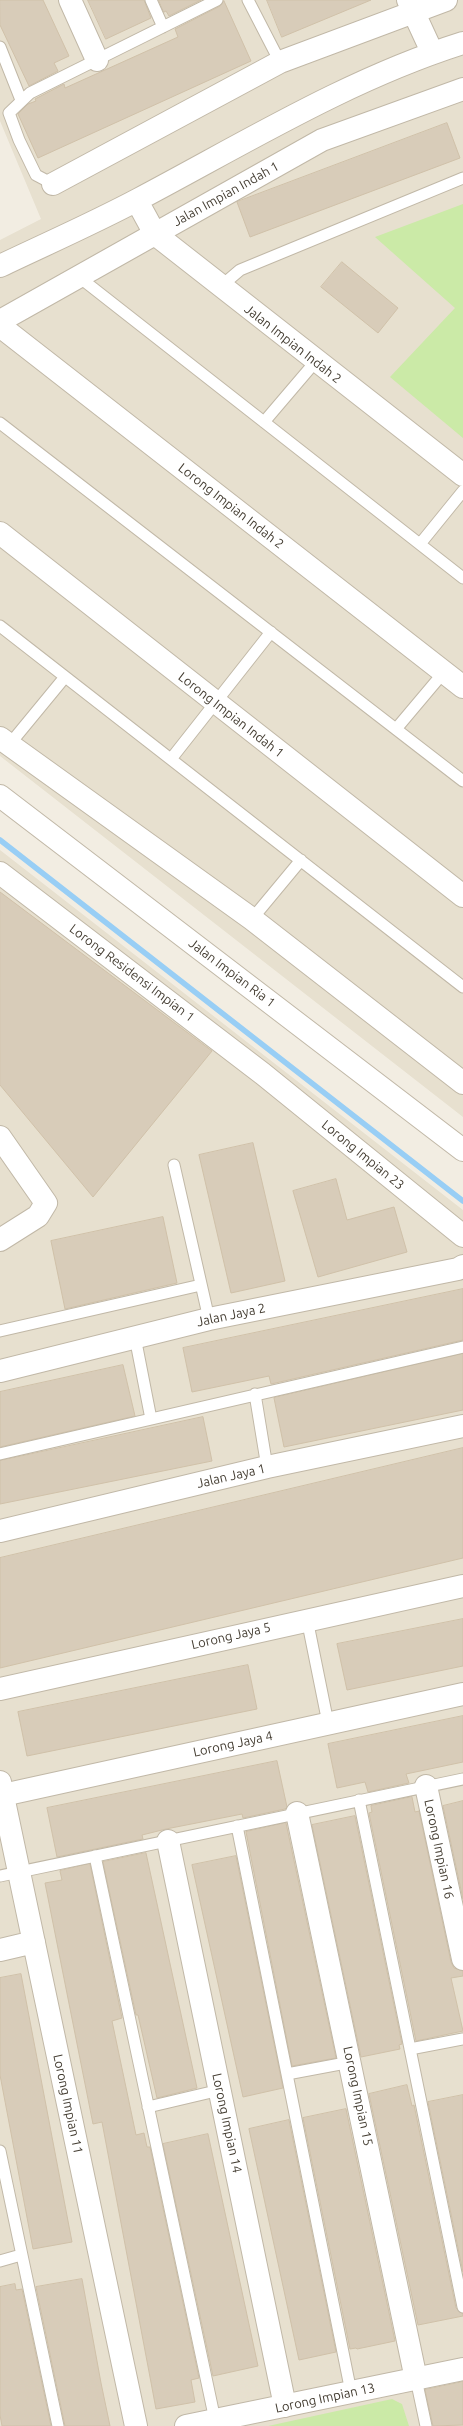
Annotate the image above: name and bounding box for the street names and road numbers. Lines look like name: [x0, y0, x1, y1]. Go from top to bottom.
street label: Jalan Impian Indah 1: [170, 158, 282, 230]
street label: Jalan Impian Indah 2: [241, 301, 345, 387]
street label: Lorong Impian Indah 2: [175, 460, 287, 552]
street label: Lorong Impian Indah 1: [175, 669, 287, 761]
street label: Lorong Residensi Impian 1: [66, 921, 198, 1025]
street label: Jalan Impian Ria 1: [186, 935, 278, 1011]
street label: Lorong Impian 23: [319, 1117, 407, 1193]
street label: Jalan Jaya 2: [195, 1300, 267, 1330]
street label: Jalan Jaya 1: [195, 1461, 267, 1491]
street label: Lorong Jaya 5: [190, 1619, 272, 1653]
street label: Lorong Jaya 4: [192, 1728, 274, 1760]
street label: Lorong Impian 16: [421, 1798, 457, 1900]
street label: Lorong Impian 15: [340, 2045, 376, 2147]
street label: Lorong Impian 11: [50, 2053, 86, 2155]
street label: Lorong Impian 14: [209, 2072, 245, 2174]
street label: Lorong Impian 13: [274, 2380, 376, 2416]

